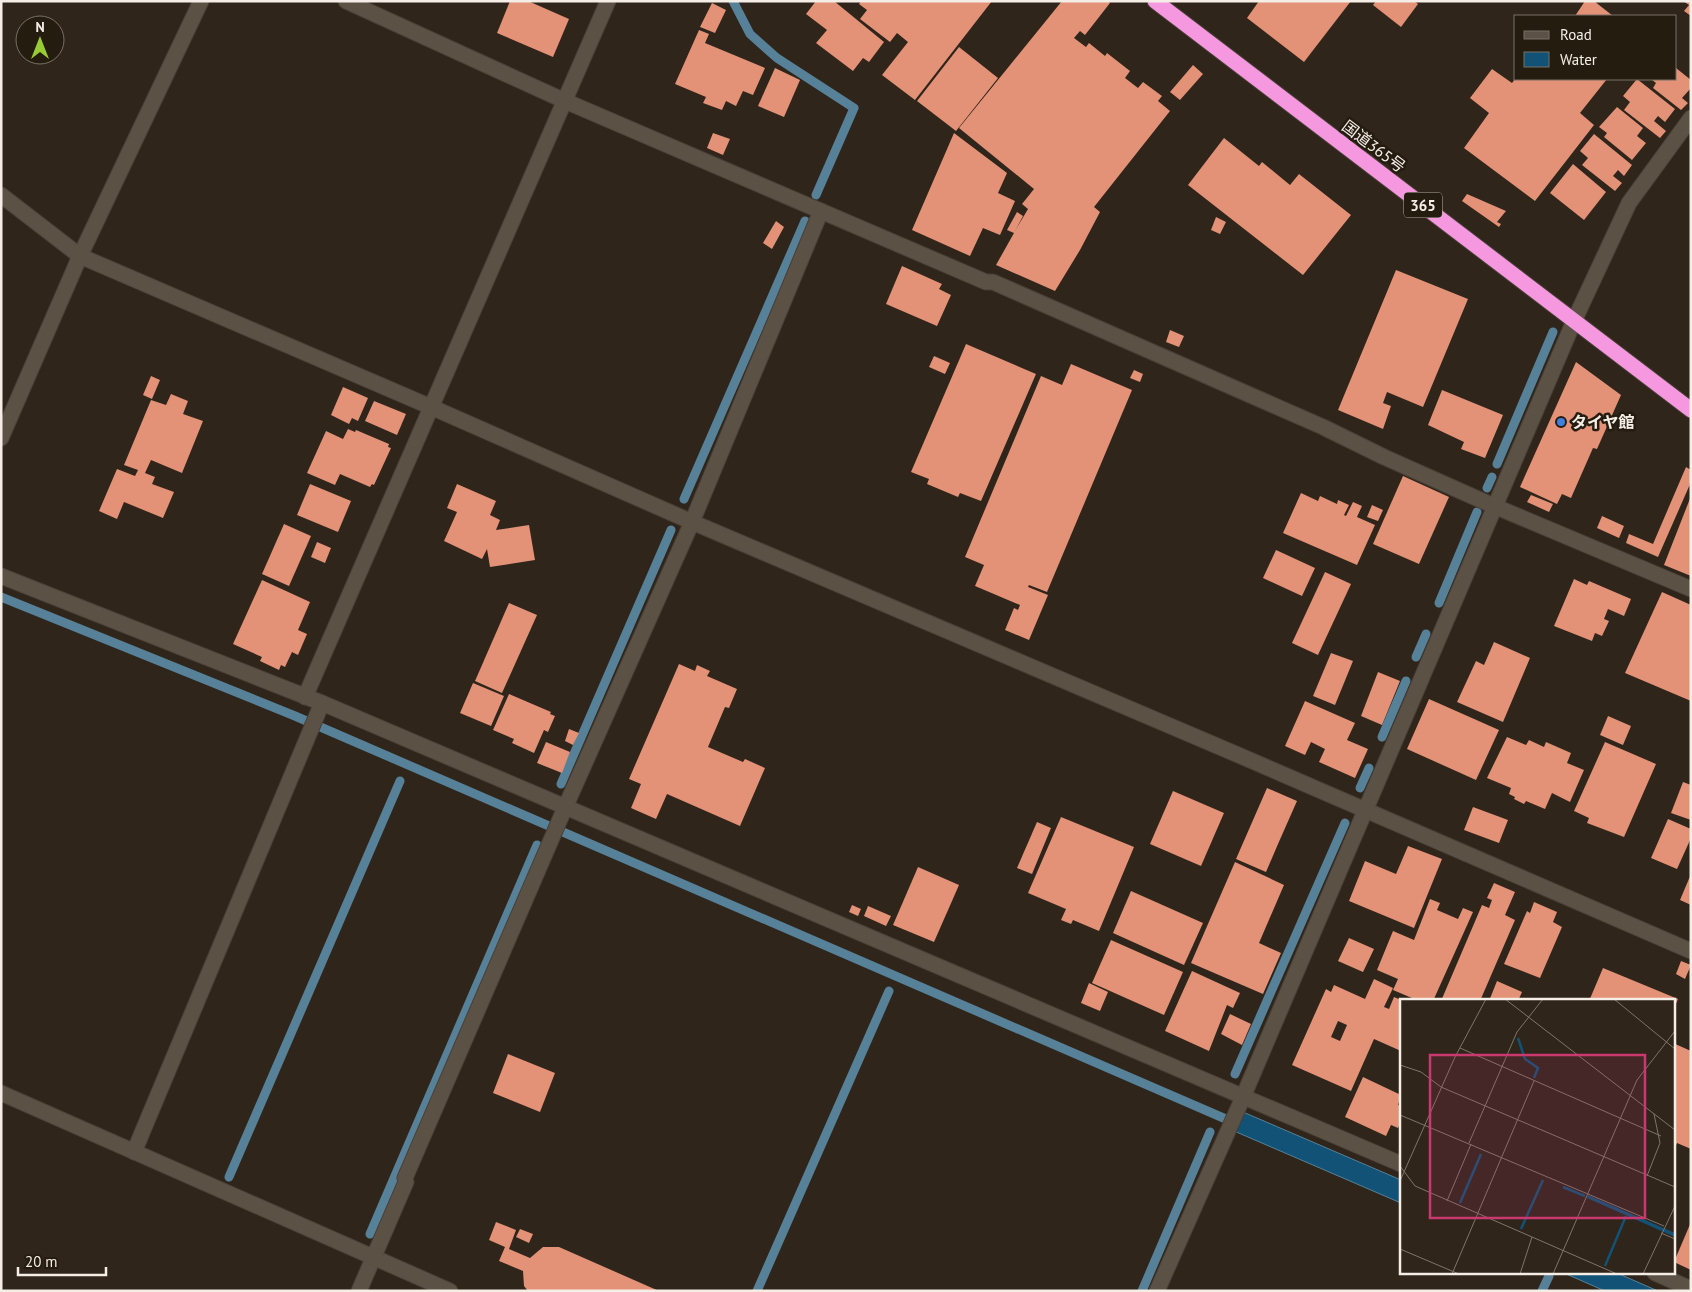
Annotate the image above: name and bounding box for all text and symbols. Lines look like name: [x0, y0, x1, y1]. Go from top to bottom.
north arrow: [15, 15, 65, 65]
legend: [1514, 15, 1677, 80]
text: N: [35, 18, 45, 36]
text: Road: [1560, 25, 1592, 44]
text: Water: [1560, 50, 1597, 69]
street label: 国道365号: [1338, 116, 1410, 176]
road number: 365: [1404, 192, 1442, 218]
place label: タイヤ館: [1571, 412, 1635, 432]
marker: タイヤ館: [1555, 416, 1567, 428]
inset map: [1400, 999, 1674, 1274]
scale bar: [18, 1244, 105, 1276]
text: 20 m: [25, 1252, 58, 1271]

